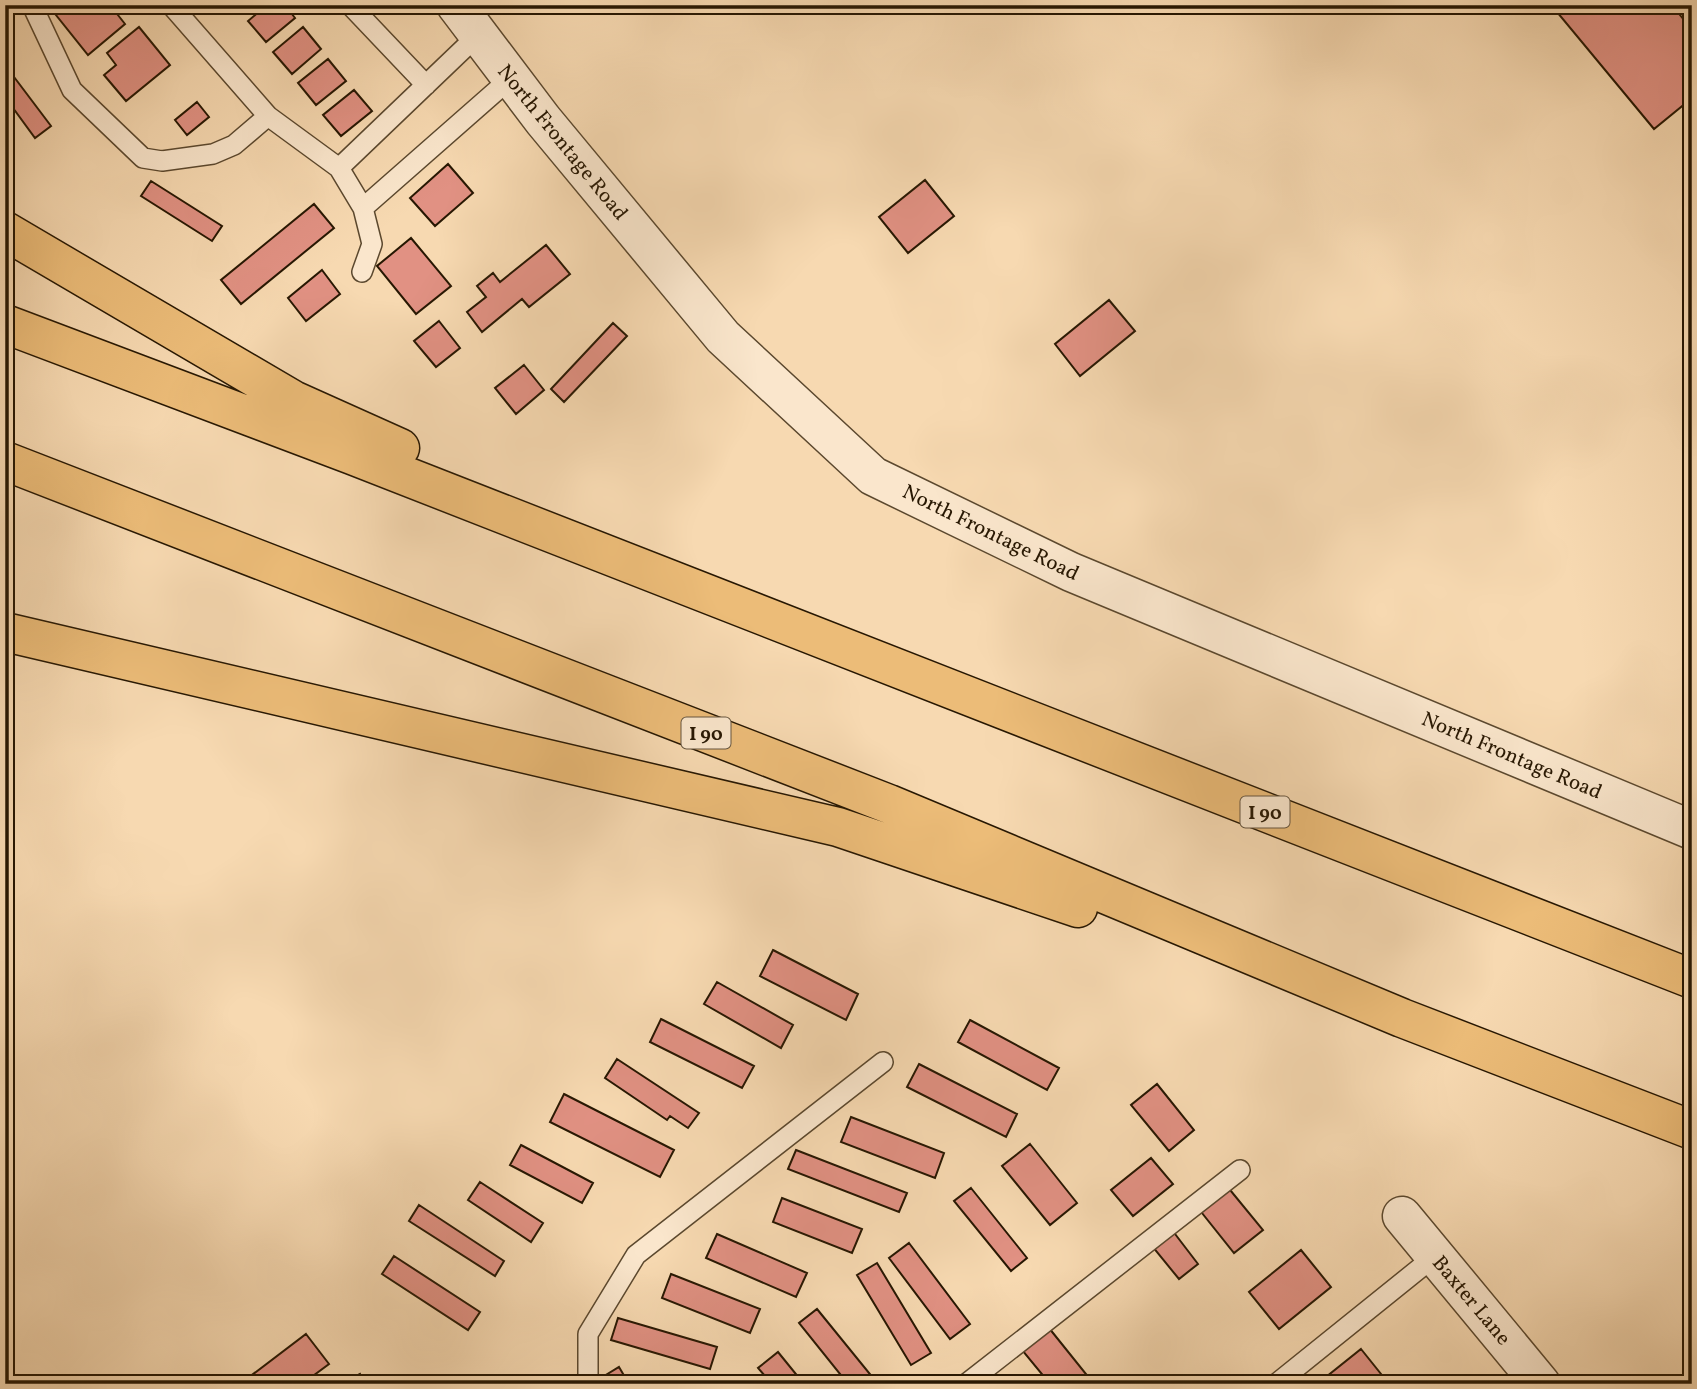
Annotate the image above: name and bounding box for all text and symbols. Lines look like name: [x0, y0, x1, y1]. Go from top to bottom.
street label: North Frontage Road: [490, 59, 634, 227]
street label: North Frontage Road: [897, 478, 1084, 589]
street label: North Frontage Road: [1417, 705, 1606, 808]
road number: I 90: [682, 718, 730, 748]
road number: I 90: [1240, 796, 1290, 828]
street label: Baxter Lane: [1425, 1250, 1517, 1352]

